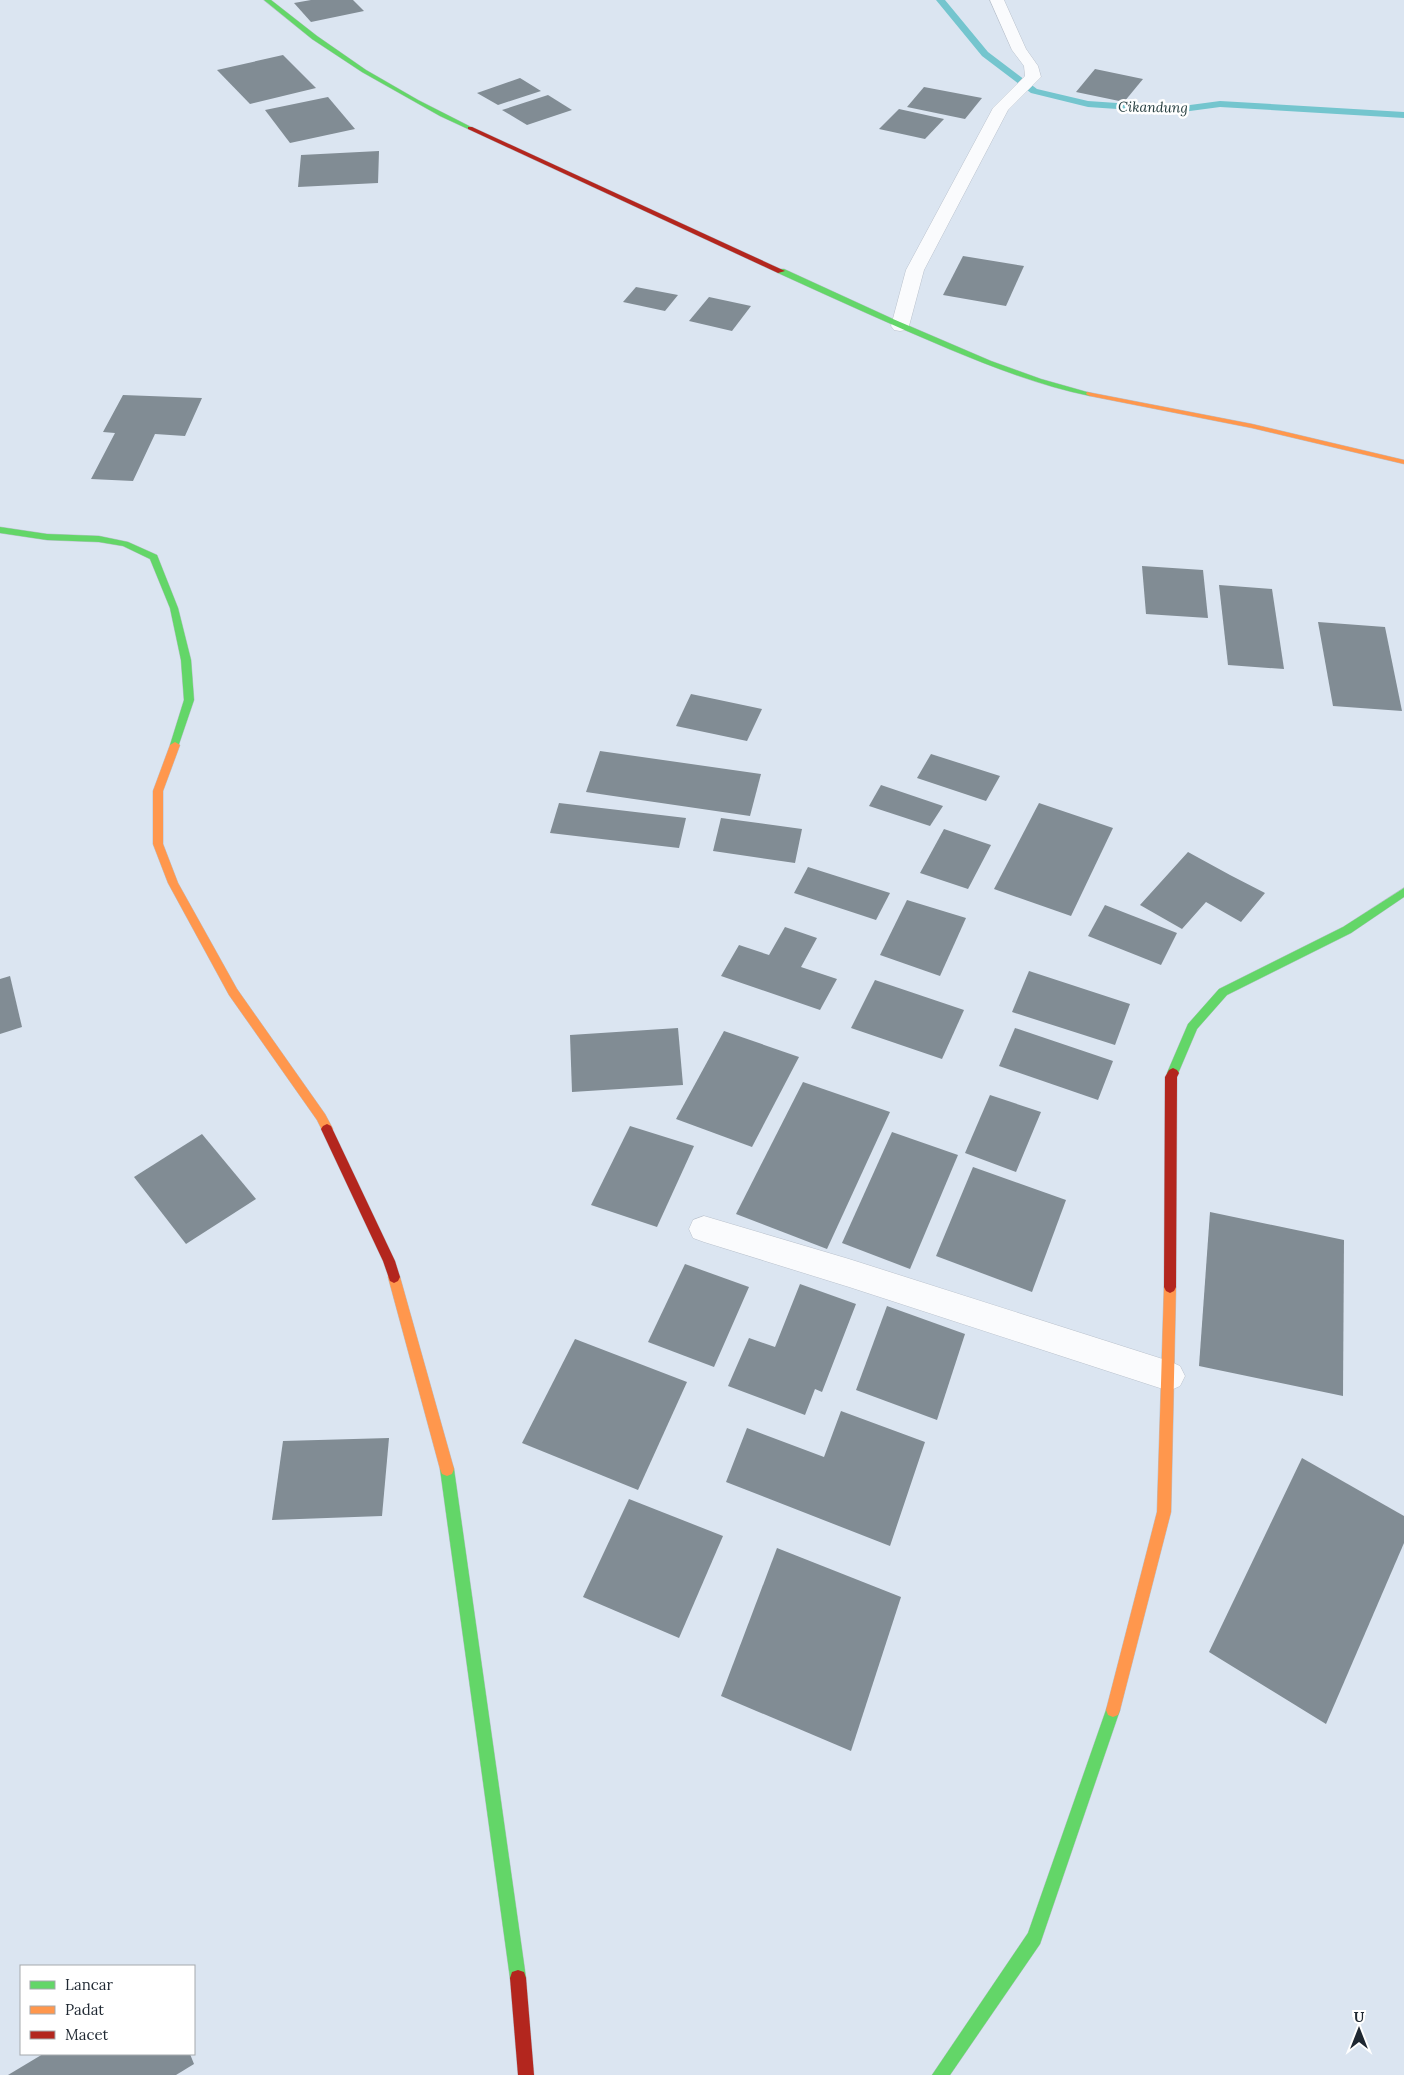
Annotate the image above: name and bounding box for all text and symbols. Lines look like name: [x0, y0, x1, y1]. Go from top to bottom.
water label: Cikandung: [1118, 97, 1188, 117]
legend: [20, 1965, 195, 2055]
text: Lancar: [65, 1975, 114, 1994]
text: Padat: [65, 2000, 104, 2019]
north arrow: [1334, 2005, 1384, 2055]
text: U: [1354, 2008, 1365, 2026]
text: Macet: [65, 2025, 108, 2044]

